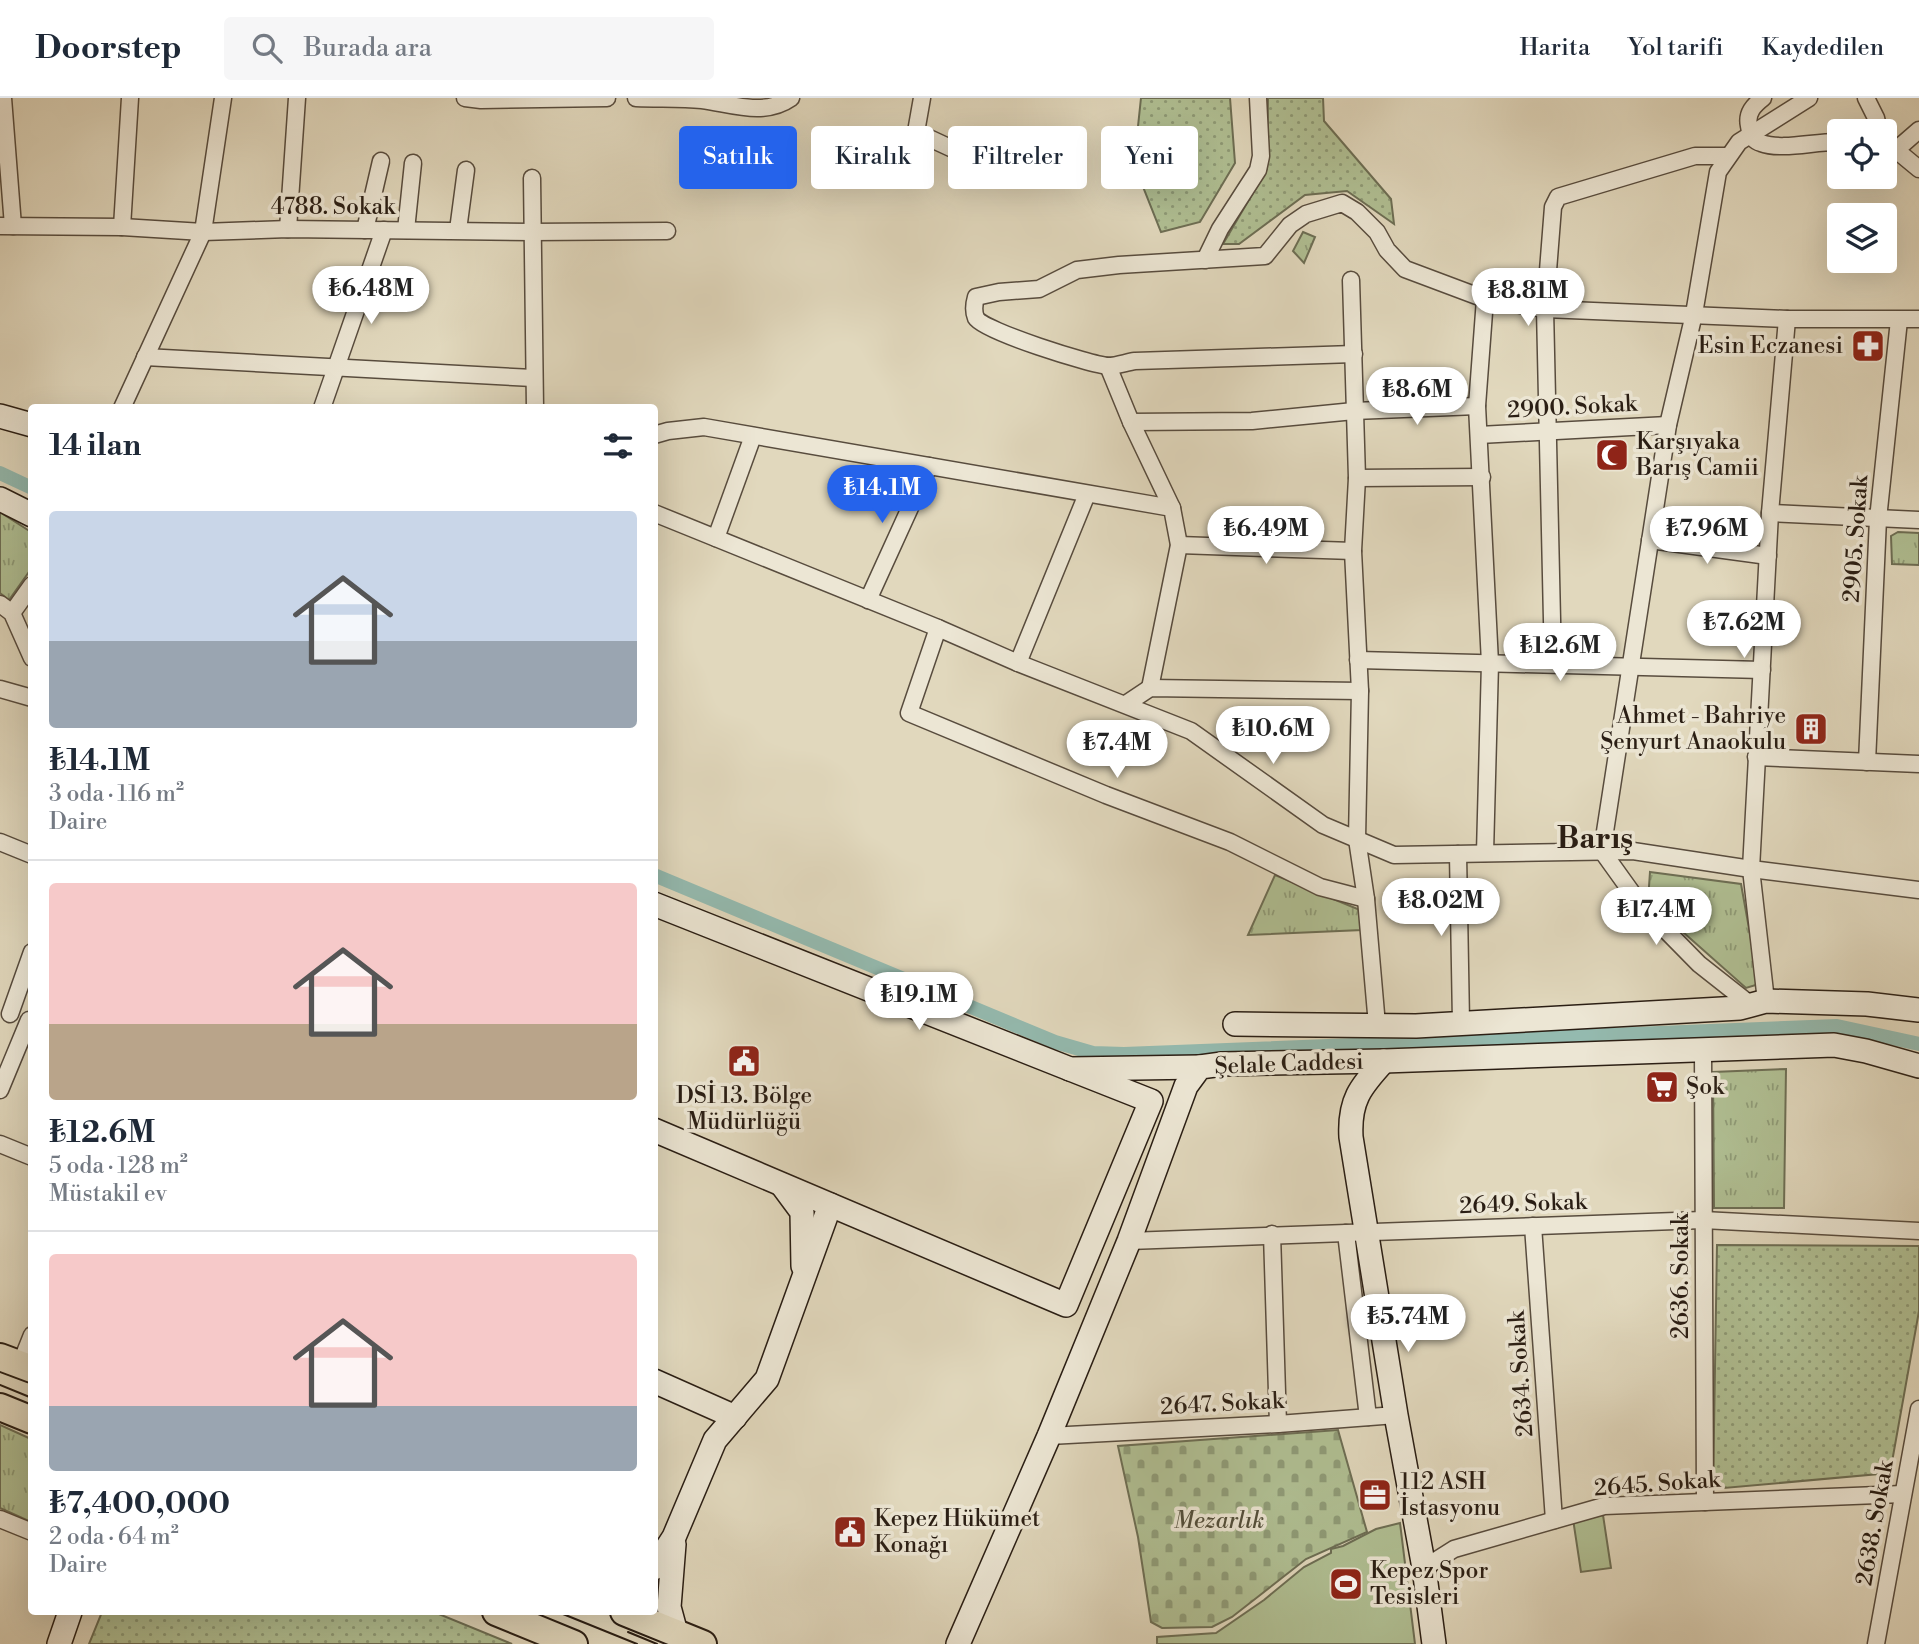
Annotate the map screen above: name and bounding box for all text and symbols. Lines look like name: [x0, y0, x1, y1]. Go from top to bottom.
search box: [224, 17, 714, 80]
text: Doorstep: [35, 28, 182, 69]
icon: search: [248, 29, 286, 67]
text: Burada ara: [304, 32, 432, 64]
text: Harita: [1519, 33, 1590, 63]
text: Yol tarifi: [1628, 33, 1723, 63]
text: Kaydedilen: [1761, 33, 1884, 63]
map controls: [1827, 119, 1897, 273]
button: locate: [1827, 119, 1897, 189]
chip: Satılık: [679, 126, 797, 189]
chip: Kiralık: [811, 126, 934, 189]
chip: Filtreler: [948, 126, 1087, 189]
chip: Yeni: [1101, 126, 1198, 189]
street label: 4788. Sokak: [271, 193, 396, 221]
button: layers: [1827, 203, 1897, 273]
pin: ₺6.48M: [314, 266, 428, 326]
pin: ₺8.81M: [1471, 268, 1585, 328]
text: ₺6.48M: [328, 275, 414, 303]
text: ₺8.81M: [1488, 277, 1568, 305]
pharmacy icon: Esin Eczanesi: [1849, 327, 1887, 365]
place label: Esin Eczanesi: [1698, 332, 1843, 360]
pin: ₺8.6M: [1368, 368, 1466, 427]
text: ₺8.6M: [1382, 376, 1452, 404]
street label: 2900. Sokak: [1506, 390, 1639, 424]
text: 14 ilan: [49, 427, 141, 465]
icon: filters: [599, 427, 637, 465]
place label: Karşıyaka Barış Camii: [1635, 428, 1759, 482]
mosque icon: Karşıyaka Barış Camii: [1593, 436, 1631, 474]
pin: ₺14.1M: [825, 466, 939, 525]
street label: 2905. Sokak: [1838, 473, 1874, 604]
text: ₺14.1M: [843, 474, 921, 502]
pin: ₺6.49M: [1209, 506, 1323, 566]
pin: ₺7.96M: [1650, 506, 1764, 566]
text: ₺6.49M: [1223, 515, 1309, 543]
text: ₺7.96M: [1666, 515, 1748, 543]
icon: home: [280, 557, 406, 683]
pin: ₺7.62M: [1687, 601, 1801, 660]
text: ₺7.62M: [1703, 609, 1785, 637]
pin: ₺12.6M: [1503, 624, 1617, 683]
text: ₺12.6M: [1519, 632, 1601, 660]
place label: Ahmet - Bahriye Şenyurt Anaokulu: [1600, 702, 1786, 756]
pin: ₺10.6M: [1216, 706, 1330, 766]
building icon: Ahmet - Bahriye Şenyurt Anaokulu: [1792, 710, 1830, 748]
text: ₺10.6M: [1232, 715, 1314, 743]
pin: ₺7.4M: [1068, 720, 1166, 780]
text: ₺7.4M: [1083, 729, 1151, 757]
text: ₺14.1M: [49, 742, 150, 780]
text: 3 oda · 116 m²: [49, 780, 184, 808]
text: Daire: [49, 808, 107, 836]
district label: Barış: [1557, 820, 1633, 858]
pin: ₺8.02M: [1384, 878, 1498, 938]
text: ₺8.02M: [1398, 887, 1484, 915]
pin: ₺17.4M: [1599, 888, 1713, 947]
text: ₺17.4M: [1617, 896, 1695, 924]
icon: home: [280, 929, 406, 1055]
pin: ₺19.1M: [862, 972, 976, 1032]
text: ₺19.1M: [880, 981, 958, 1009]
public building icon: DSİ 13. Bölge Müdürlüğü: [725, 1042, 763, 1080]
street label: Şelale Caddesi: [1214, 1047, 1364, 1081]
supermarket icon: Şok: [1643, 1068, 1681, 1106]
place label: Şok: [1686, 1073, 1725, 1101]
place label: DSİ 13. Bölge Müdürlüğü: [676, 1080, 812, 1136]
text: ₺12.6M: [49, 1114, 155, 1152]
text: 5 oda · 128 m²: [49, 1152, 188, 1180]
text: Müstakil ev: [49, 1180, 167, 1208]
street label: 2649. Sokak: [1459, 1188, 1588, 1220]
street label: 2636. Sokak: [1667, 1212, 1695, 1339]
pin: ₺5.74M: [1351, 1294, 1465, 1354]
icon: home: [280, 1300, 406, 1426]
text: ₺5.74M: [1367, 1303, 1449, 1331]
street label: 2634. Sokak: [1503, 1309, 1539, 1438]
street label: 2647. Sokak: [1160, 1387, 1285, 1421]
street label: 2638. Sokak: [1850, 1457, 1900, 1588]
street label: 2645. Sokak: [1593, 1466, 1722, 1502]
place label: 112 ASH İstasyonu: [1400, 1468, 1500, 1522]
office icon: 112 ASH İstasyonu: [1356, 1476, 1394, 1514]
text: ₺7,400,000: [49, 1485, 230, 1523]
place label: Kepez Hükümet Konağı: [874, 1505, 1040, 1559]
park label: Mezarlık: [1174, 1507, 1264, 1535]
public building icon: Kepez Hükümet Konağı: [831, 1513, 869, 1551]
text: 2 oda · 64 m²: [49, 1523, 179, 1551]
text: Daire: [49, 1551, 107, 1579]
place label: Kepez Spor Tesisleri: [1370, 1557, 1488, 1611]
sports icon: Kepez Spor Tesisleri: [1327, 1565, 1365, 1603]

